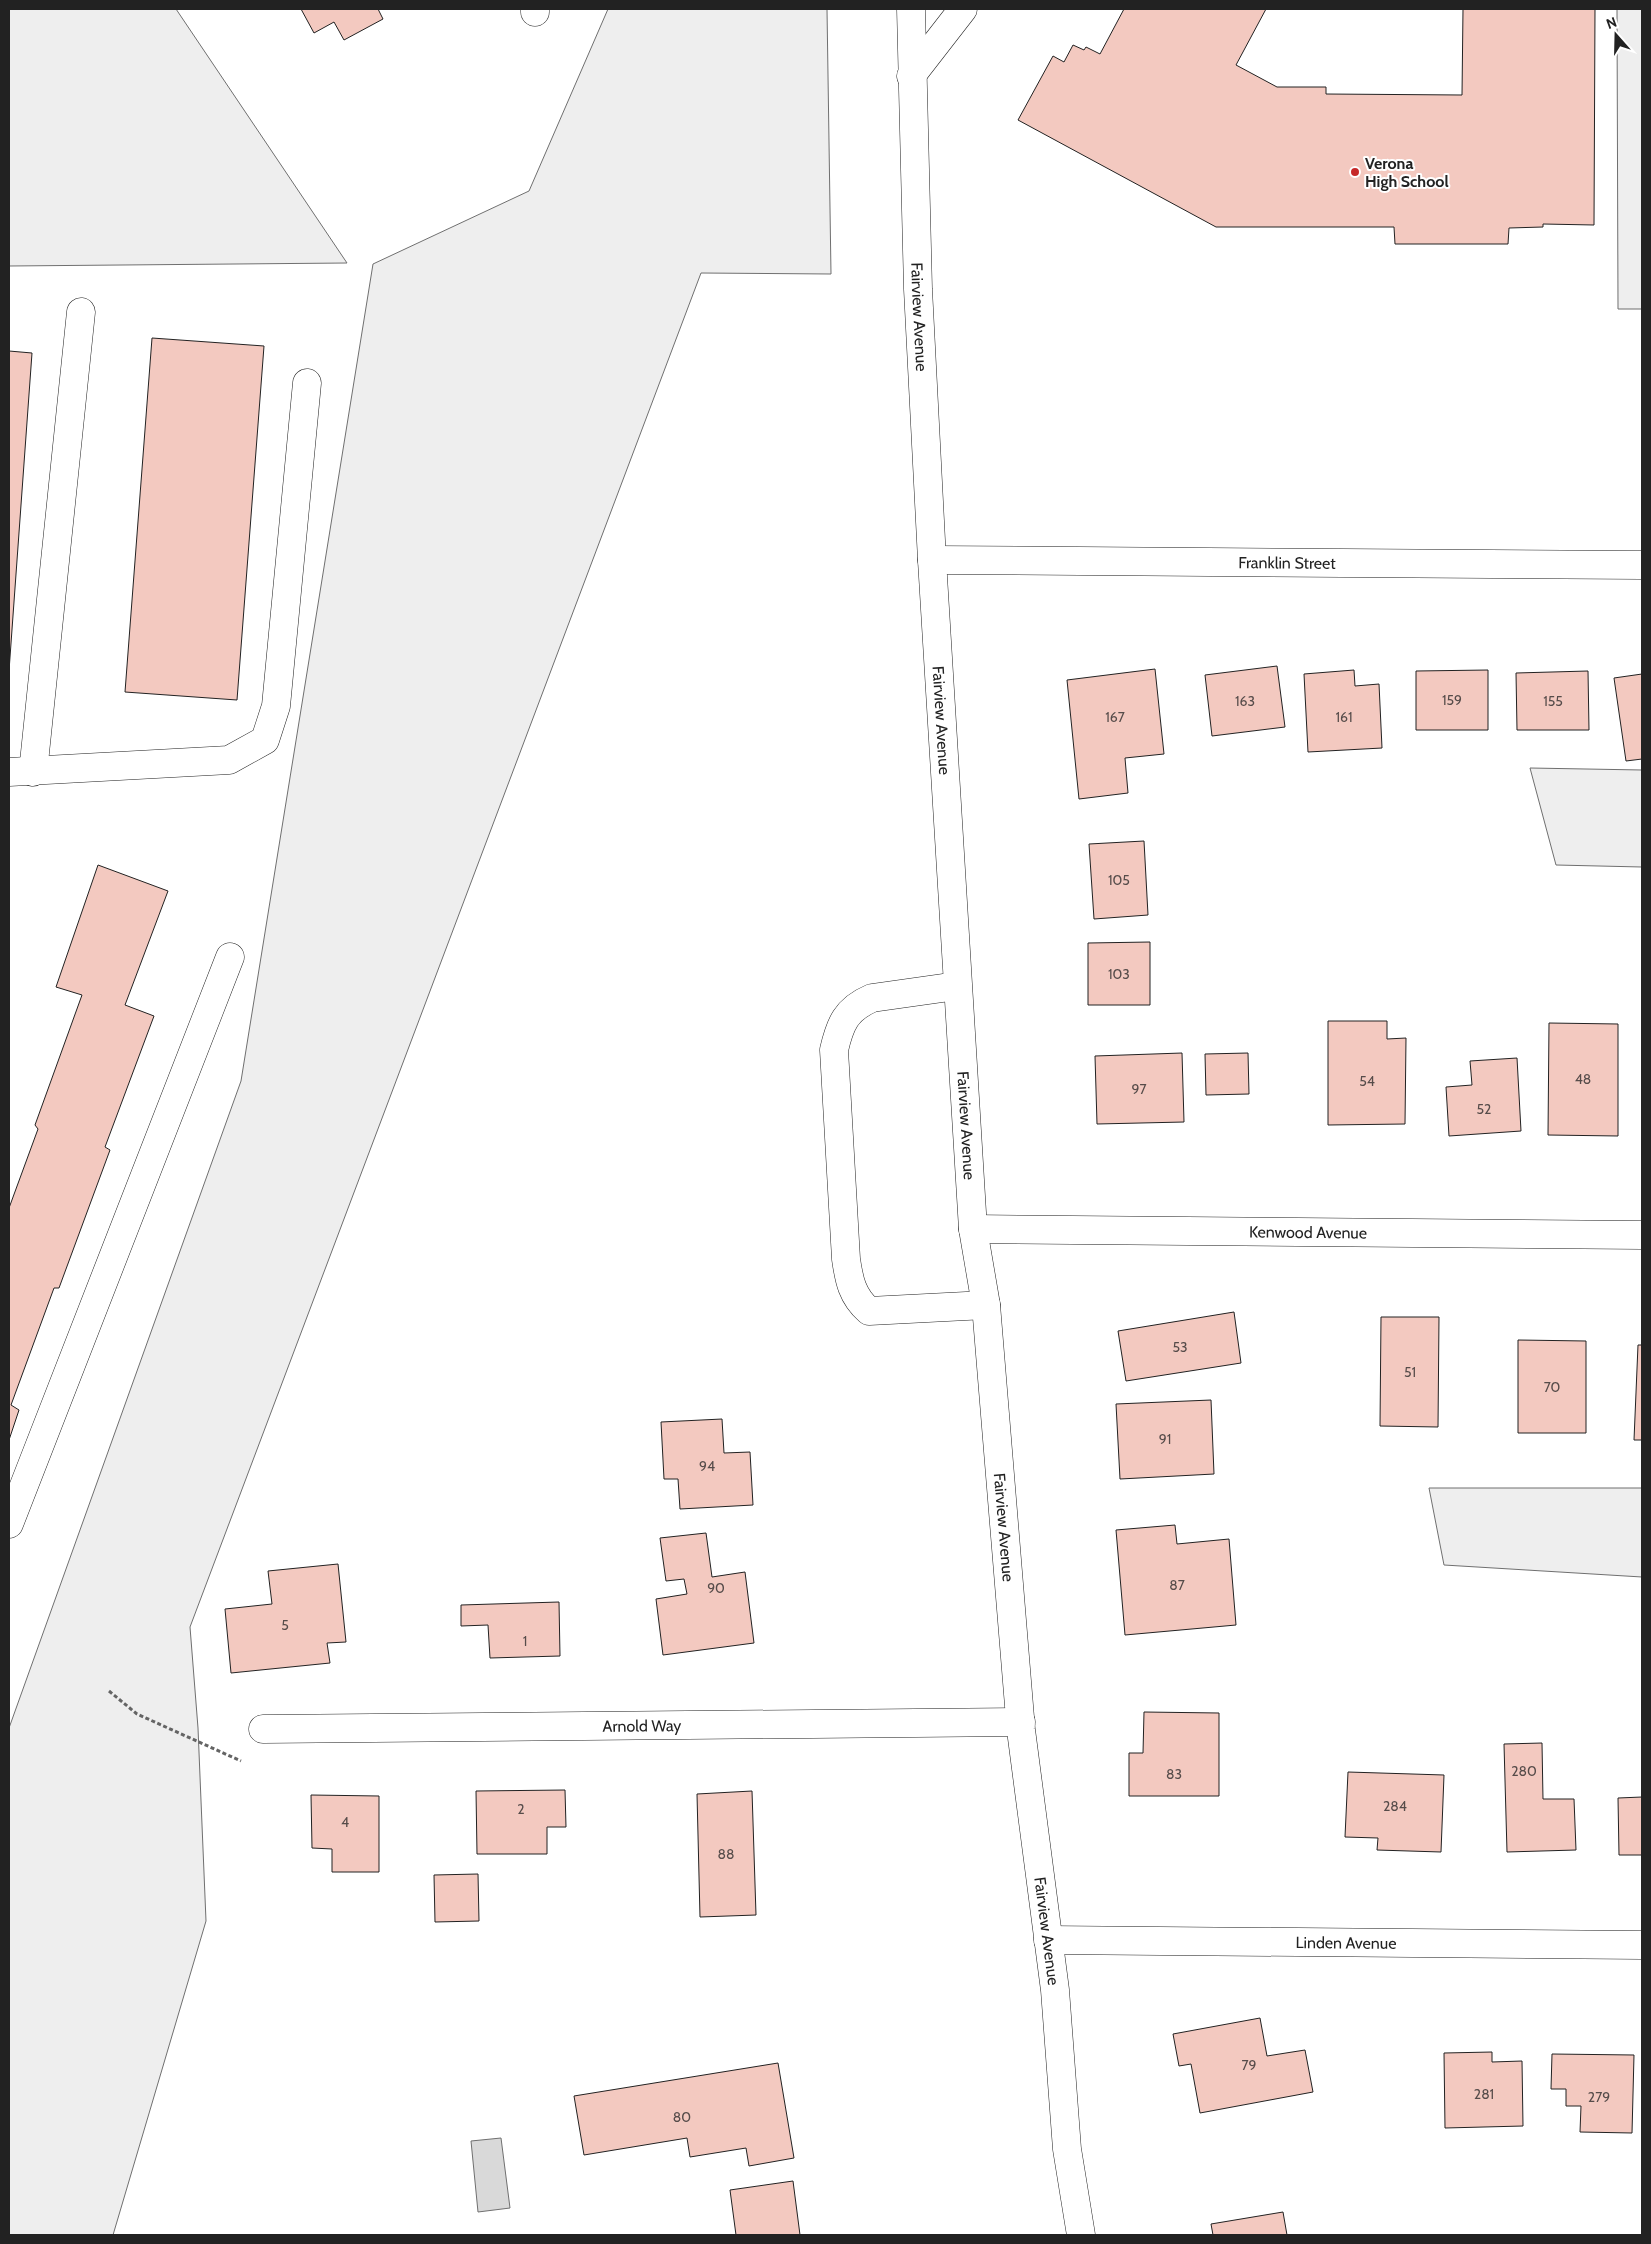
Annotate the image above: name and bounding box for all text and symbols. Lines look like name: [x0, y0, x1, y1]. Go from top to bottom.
north arrow: [1591, 10, 1641, 60]
text: N: [1604, 13, 1619, 33]
place label: Verona High School: [1365, 154, 1449, 191]
marker: Verona High School: [1349, 166, 1361, 178]
street label: Fairview Avenue: [908, 262, 932, 372]
street label: Franklin Street: [1238, 553, 1336, 572]
street label: Fairview Avenue: [929, 665, 955, 775]
house number: 159: [1442, 691, 1462, 709]
house number: 163: [1235, 692, 1255, 710]
house number: 155: [1543, 692, 1563, 710]
house number: 167: [1105, 708, 1125, 726]
house number: 161: [1336, 708, 1352, 726]
house number: 105: [1108, 871, 1130, 889]
house number: 103: [1108, 965, 1130, 983]
street label: Fairview Avenue: [954, 1070, 979, 1181]
house number: 48: [1575, 1070, 1591, 1088]
house number: 54: [1359, 1072, 1375, 1090]
house number: 97: [1132, 1080, 1147, 1098]
house number: 52: [1477, 1100, 1491, 1118]
street label: Kenwood Avenue: [1249, 1222, 1367, 1242]
house number: 53: [1172, 1338, 1188, 1356]
house number: 51: [1404, 1363, 1416, 1381]
house number: 70: [1544, 1378, 1561, 1396]
house number: 91: [1159, 1430, 1171, 1448]
house number: 94: [699, 1457, 715, 1475]
street label: Fairview Avenue: [990, 1472, 1018, 1583]
house number: 87: [1169, 1576, 1185, 1594]
house number: 90: [707, 1579, 725, 1597]
house number: 5: [281, 1616, 289, 1634]
house number: 1: [523, 1632, 527, 1650]
street label: Arnold Way: [602, 1716, 681, 1735]
house number: 280: [1511, 1762, 1537, 1780]
house number: 83: [1166, 1765, 1182, 1783]
house number: 284: [1383, 1797, 1407, 1815]
house number: 2: [517, 1800, 525, 1818]
house number: 4: [341, 1813, 349, 1831]
house number: 88: [718, 1845, 734, 1863]
street label: Fairview Avenue: [1031, 1876, 1064, 1986]
street label: Linden Avenue: [1295, 1933, 1396, 1952]
house number: 79: [1242, 2056, 1257, 2074]
house number: 281: [1474, 2085, 1494, 2103]
house number: 279: [1588, 2088, 1610, 2106]
house number: 80: [673, 2108, 691, 2126]

